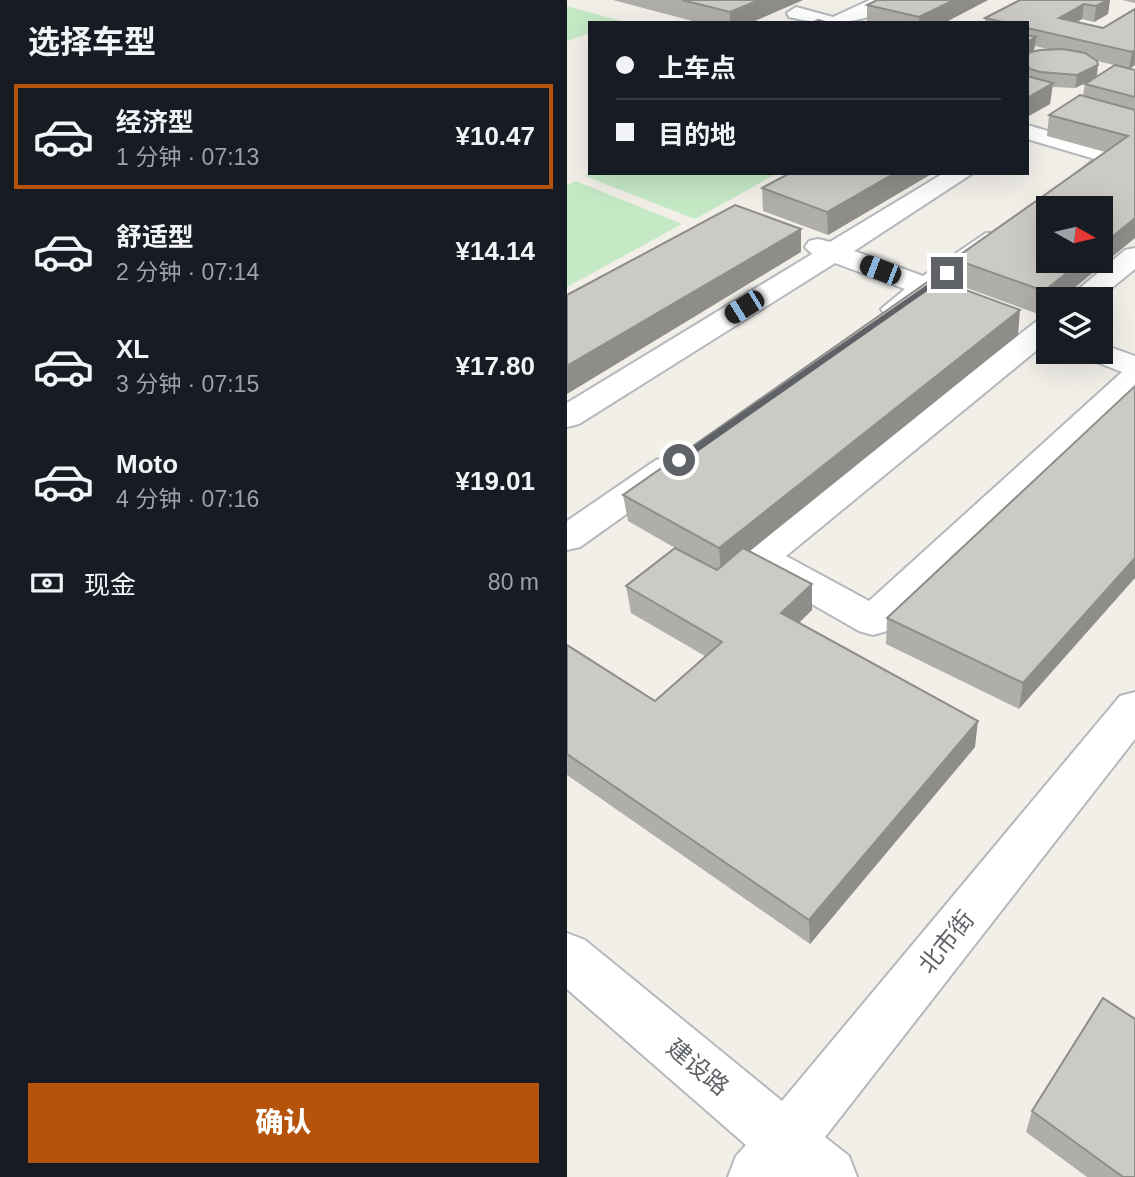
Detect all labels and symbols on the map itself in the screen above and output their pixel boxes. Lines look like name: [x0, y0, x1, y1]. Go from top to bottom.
north arrow: [1036, 196, 1113, 273]
car: [857, 253, 904, 287]
route end: [931, 257, 963, 289]
car: [721, 287, 768, 327]
route start: [663, 444, 695, 476]
street label: 北市街: [913, 906, 979, 978]
street label: 建设路: [662, 1034, 734, 1100]

